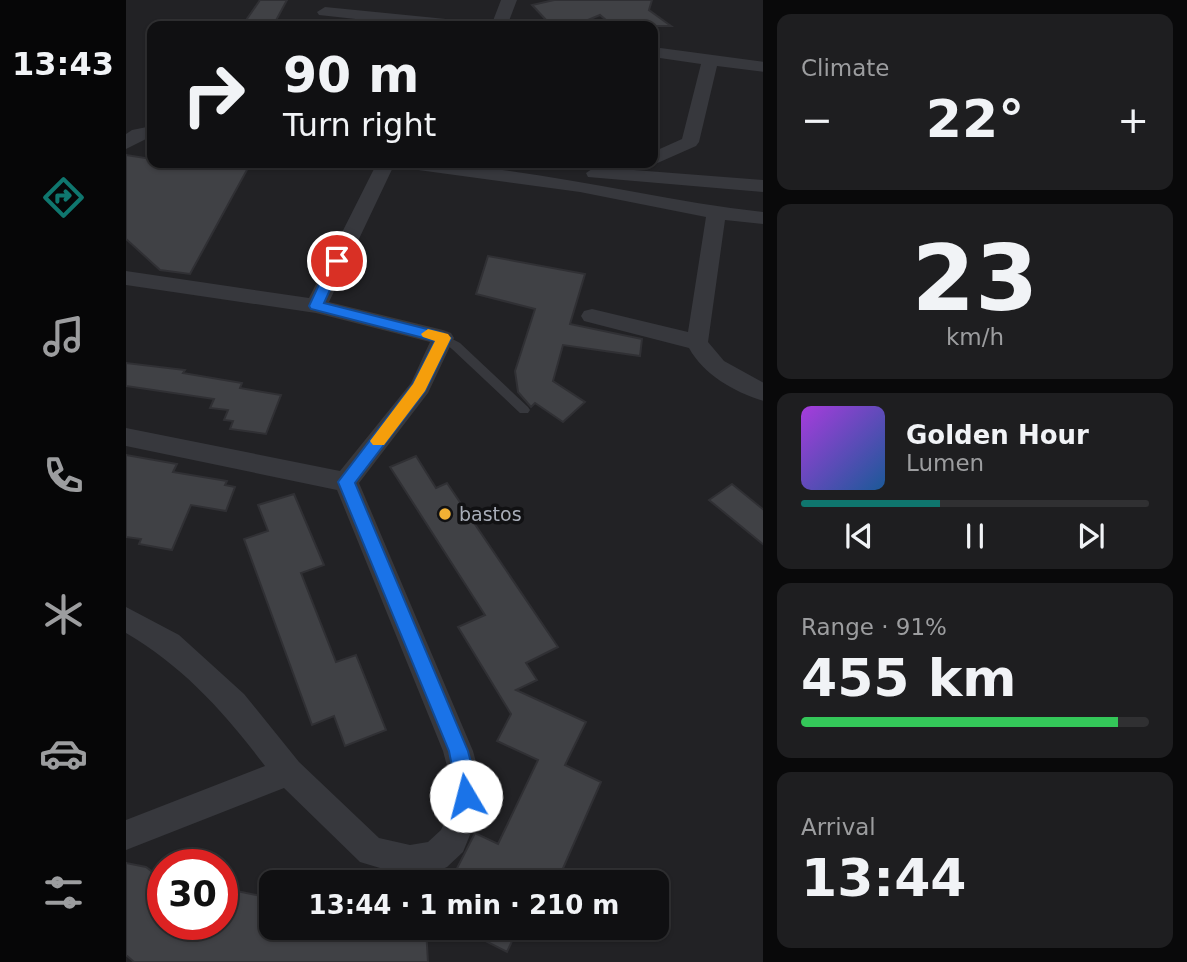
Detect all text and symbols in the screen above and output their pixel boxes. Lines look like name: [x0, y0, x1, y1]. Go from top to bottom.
text: 13:43: [12, 45, 114, 83]
text: 90 m: [283, 47, 419, 104]
icon: right: [168, 49, 259, 140]
text: Climate: [801, 55, 890, 81]
text: 22°: [926, 89, 1024, 149]
text: −: [801, 98, 833, 142]
text: +: [1117, 98, 1149, 142]
text: Turn right: [283, 106, 436, 144]
icon: directions: [39, 173, 88, 222]
text: 23: [912, 226, 1038, 331]
pin: [307, 231, 367, 291]
icon: arrive: [318, 242, 356, 280]
icon: music: [39, 312, 88, 361]
text: km/h: [946, 324, 1004, 350]
text: Golden Hour: [906, 420, 1089, 450]
text: Lumen: [906, 450, 984, 476]
icon: phone: [39, 451, 88, 500]
place label: bastos: [459, 503, 522, 525]
marker: bastos: [437, 506, 453, 522]
icon: previous: [840, 517, 878, 555]
icon: pause: [956, 517, 994, 555]
icon: next: [1072, 517, 1110, 555]
icon: climate: [39, 590, 88, 639]
text: Range · 91%: [801, 614, 947, 640]
text: 455 km: [801, 648, 1016, 708]
icon: car: [39, 729, 88, 778]
position arrow: [429, 759, 503, 833]
text: Arrival: [801, 814, 876, 840]
text: 13:44: [801, 848, 967, 908]
speed limit sign: 30: [147, 849, 238, 940]
icon: filters: [39, 868, 88, 917]
text: 13:44 · 1 min · 210 m: [309, 890, 619, 920]

